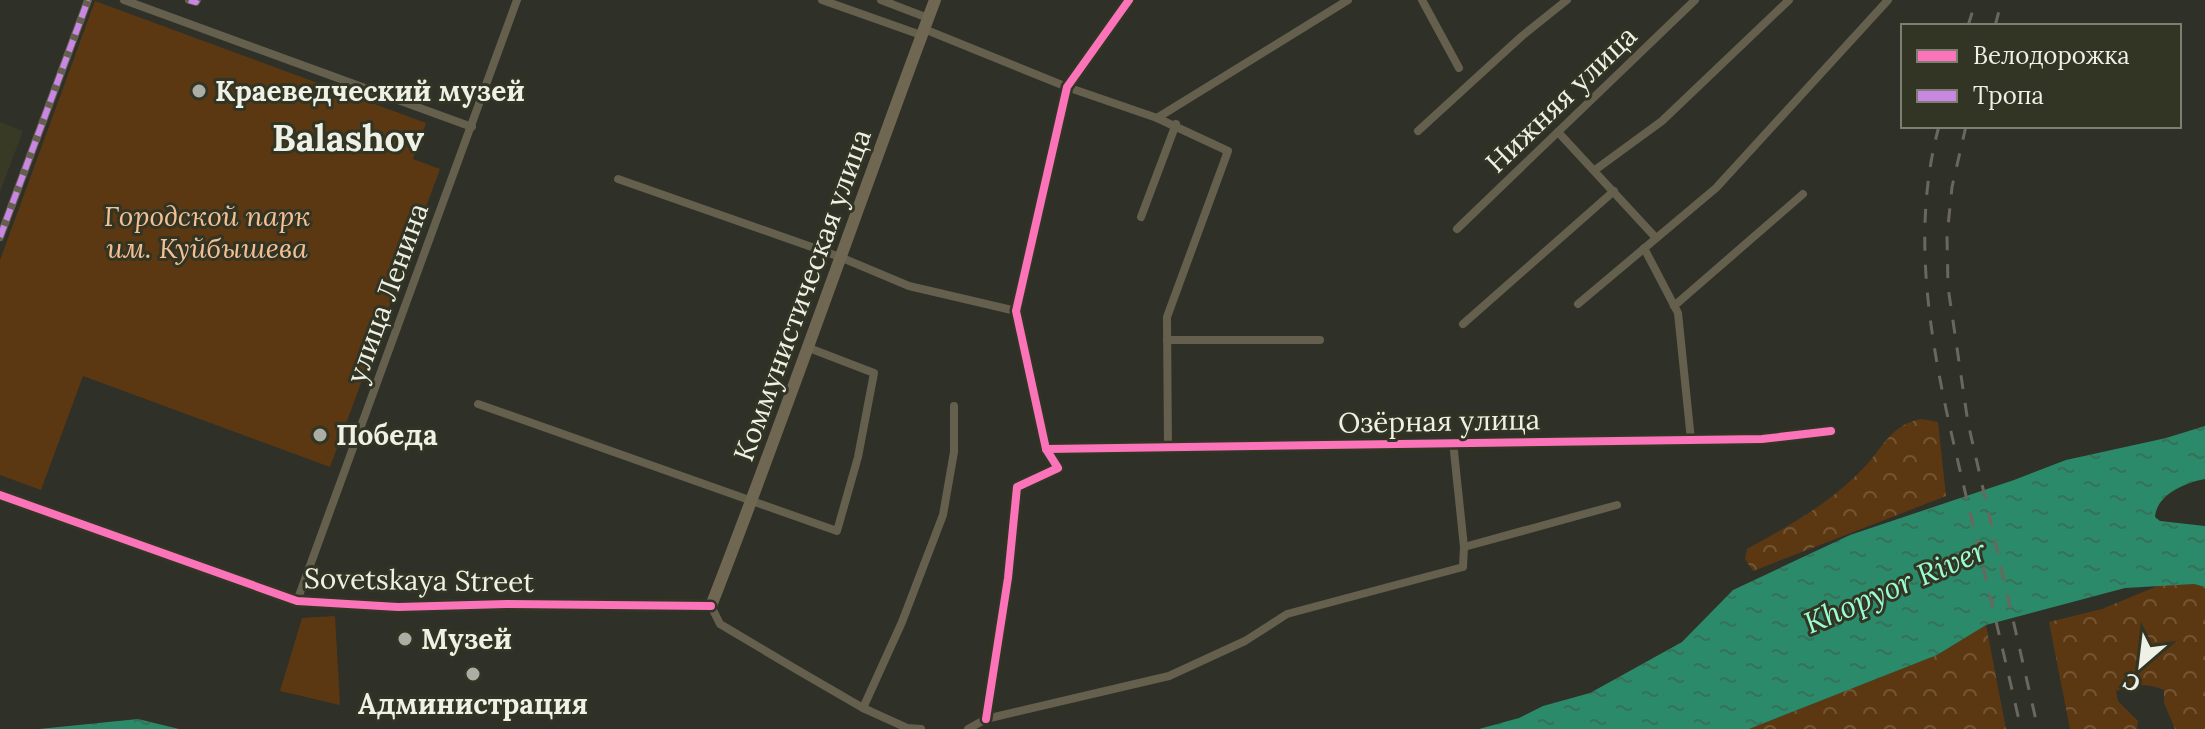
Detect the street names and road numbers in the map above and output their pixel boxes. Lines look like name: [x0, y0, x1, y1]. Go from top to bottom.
street label: Нижняя улица: [1478, 18, 1644, 180]
street label: Коммунистическая улица: [725, 124, 879, 466]
street label: улица Ленина: [338, 198, 436, 388]
street label: Озёрная улица: [1338, 401, 1540, 441]
street label: Sovetskaya Street: [304, 560, 534, 600]

